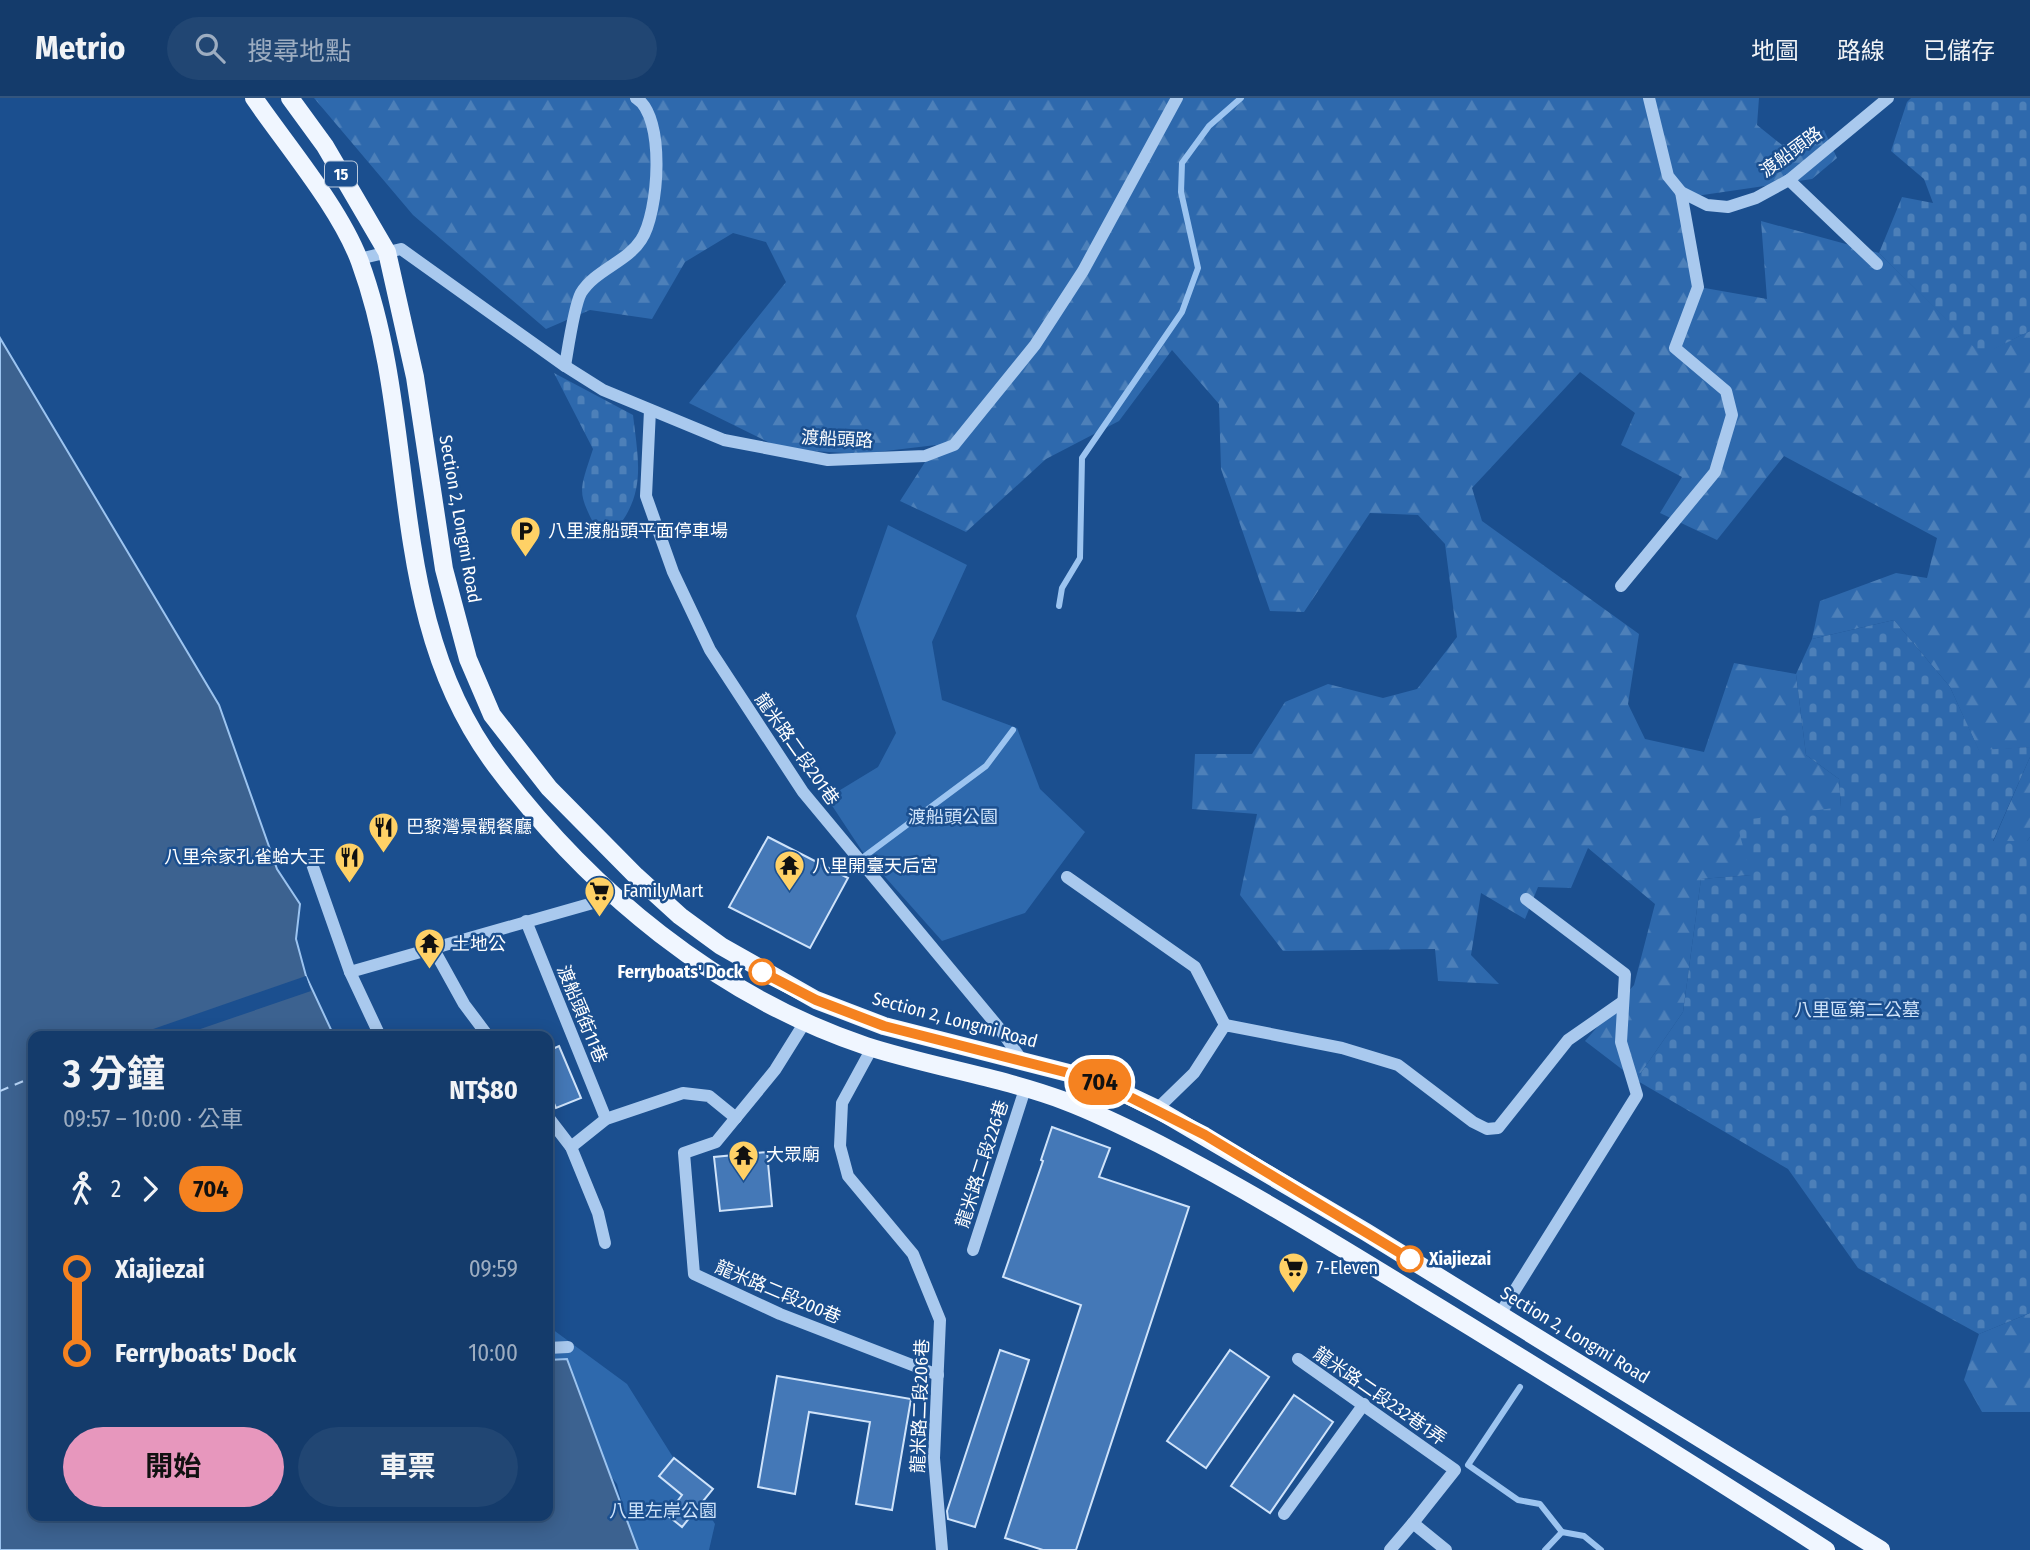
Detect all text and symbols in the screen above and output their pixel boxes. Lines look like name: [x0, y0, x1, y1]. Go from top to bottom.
search box: [167, 17, 657, 80]
text: Metrio: [35, 28, 125, 68]
icon: search: [191, 29, 229, 67]
text: 搜尋地點: [247, 36, 351, 67]
text: 地圖: [1751, 37, 1799, 65]
text: 路線: [1837, 37, 1885, 65]
text: 已儲存: [1923, 37, 1995, 65]
street label: 渡船頭路: [1755, 122, 1827, 182]
road number: 15: [325, 162, 357, 186]
street label: 渡船頭路: [800, 426, 874, 452]
street label: Section 2, Longmi Road: [434, 433, 486, 605]
parking icon: 八里渡船頭平面停車場: [508, 514, 542, 558]
place label: 八里渡船頭平面停車場: [548, 520, 728, 542]
street label: 龍米路二段201巷: [750, 689, 844, 809]
park label: 渡船頭公園: [908, 806, 998, 828]
restaurant icon: 巴黎灣景觀餐廳: [366, 810, 400, 854]
place label: 巴黎灣景觀餐廳: [406, 816, 532, 838]
restaurant icon: 八里佘家孔雀蛤大王: [332, 840, 366, 884]
place label: 八里佘家孔雀蛤大王: [164, 846, 326, 868]
temple icon: 八里開臺天后宮: [772, 849, 806, 893]
place label: 八里開臺天后宮: [812, 855, 938, 877]
supermarket icon: FamilyMart: [583, 874, 617, 918]
place label: FamilyMart: [623, 880, 704, 902]
temple icon: 土地公: [412, 927, 446, 971]
place label: 土地公: [452, 933, 506, 955]
marker: Ferryboats' Dock: [749, 959, 775, 985]
place label: Ferryboats' Dock: [618, 961, 744, 983]
street label: 渡船頭街11巷: [552, 962, 612, 1066]
street label: Section 2, Longmi Road: [870, 987, 1040, 1053]
park label: 八里區第二公墓: [1794, 999, 1920, 1021]
text: 3 分鐘: [63, 1051, 165, 1097]
line badge: 704: [1060, 1059, 1140, 1105]
text: 704: [1082, 1068, 1118, 1096]
text: NT$80: [449, 1075, 518, 1106]
street label: 龍米路二段226巷: [951, 1097, 1013, 1231]
text: 09:57 – 10:00 · 公車: [63, 1105, 244, 1133]
temple icon: 大眾廟: [726, 1138, 760, 1182]
place label: 大眾廟: [766, 1144, 820, 1166]
icon: walk: [63, 1170, 101, 1208]
icon: forward: [131, 1170, 169, 1208]
text: 2: [111, 1175, 121, 1203]
text: 704: [193, 1175, 229, 1203]
marker: Xiajiezai: [1397, 1246, 1423, 1272]
place label: Xiajiezai: [1428, 1248, 1491, 1270]
supermarket icon: 7-Eleven: [1276, 1251, 1310, 1295]
text: Xiajiezai: [115, 1254, 205, 1285]
text: 09:59: [469, 1255, 518, 1283]
street label: 龍米路二段200巷: [712, 1256, 844, 1328]
place label: 7-Eleven: [1316, 1257, 1378, 1279]
street label: Section 2, Longmi Road: [1496, 1282, 1654, 1388]
text: Ferryboats' Dock: [115, 1338, 296, 1369]
text: 10:00: [468, 1339, 518, 1367]
street label: 龍米路二段206巷: [907, 1339, 933, 1473]
street label: 龍米路二段232巷1弄: [1309, 1342, 1451, 1450]
button: 開始: [63, 1427, 284, 1507]
button: 車票: [298, 1427, 518, 1507]
park label: 八里左岸公園: [609, 1500, 717, 1522]

